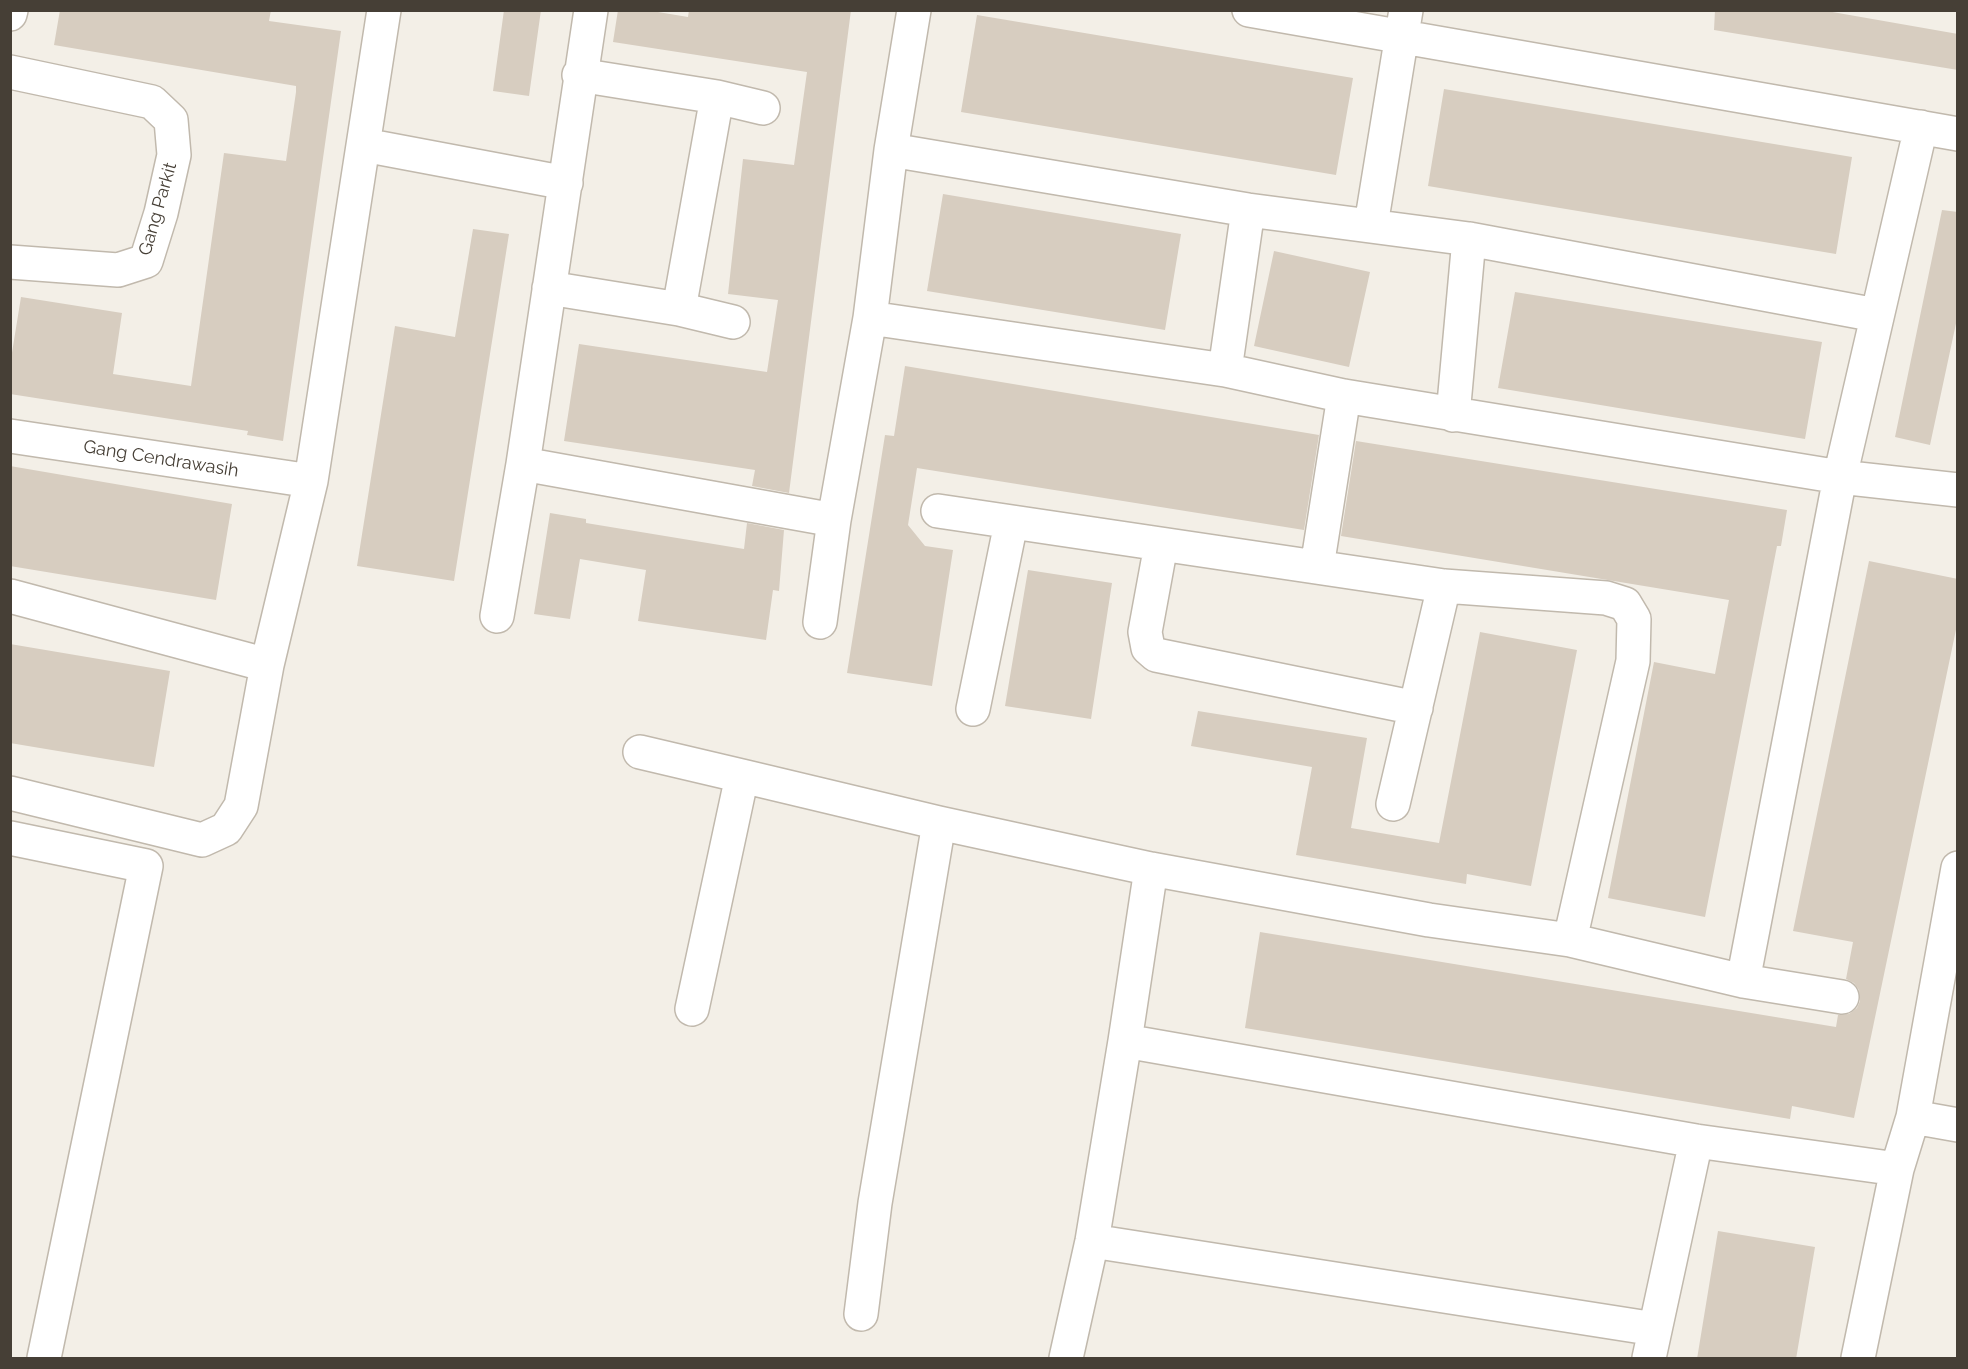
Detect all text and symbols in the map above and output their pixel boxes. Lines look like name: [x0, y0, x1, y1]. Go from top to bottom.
street label: Gang Parkit: [134, 160, 182, 258]
street label: Gang Cendrawasih: [82, 436, 240, 482]

